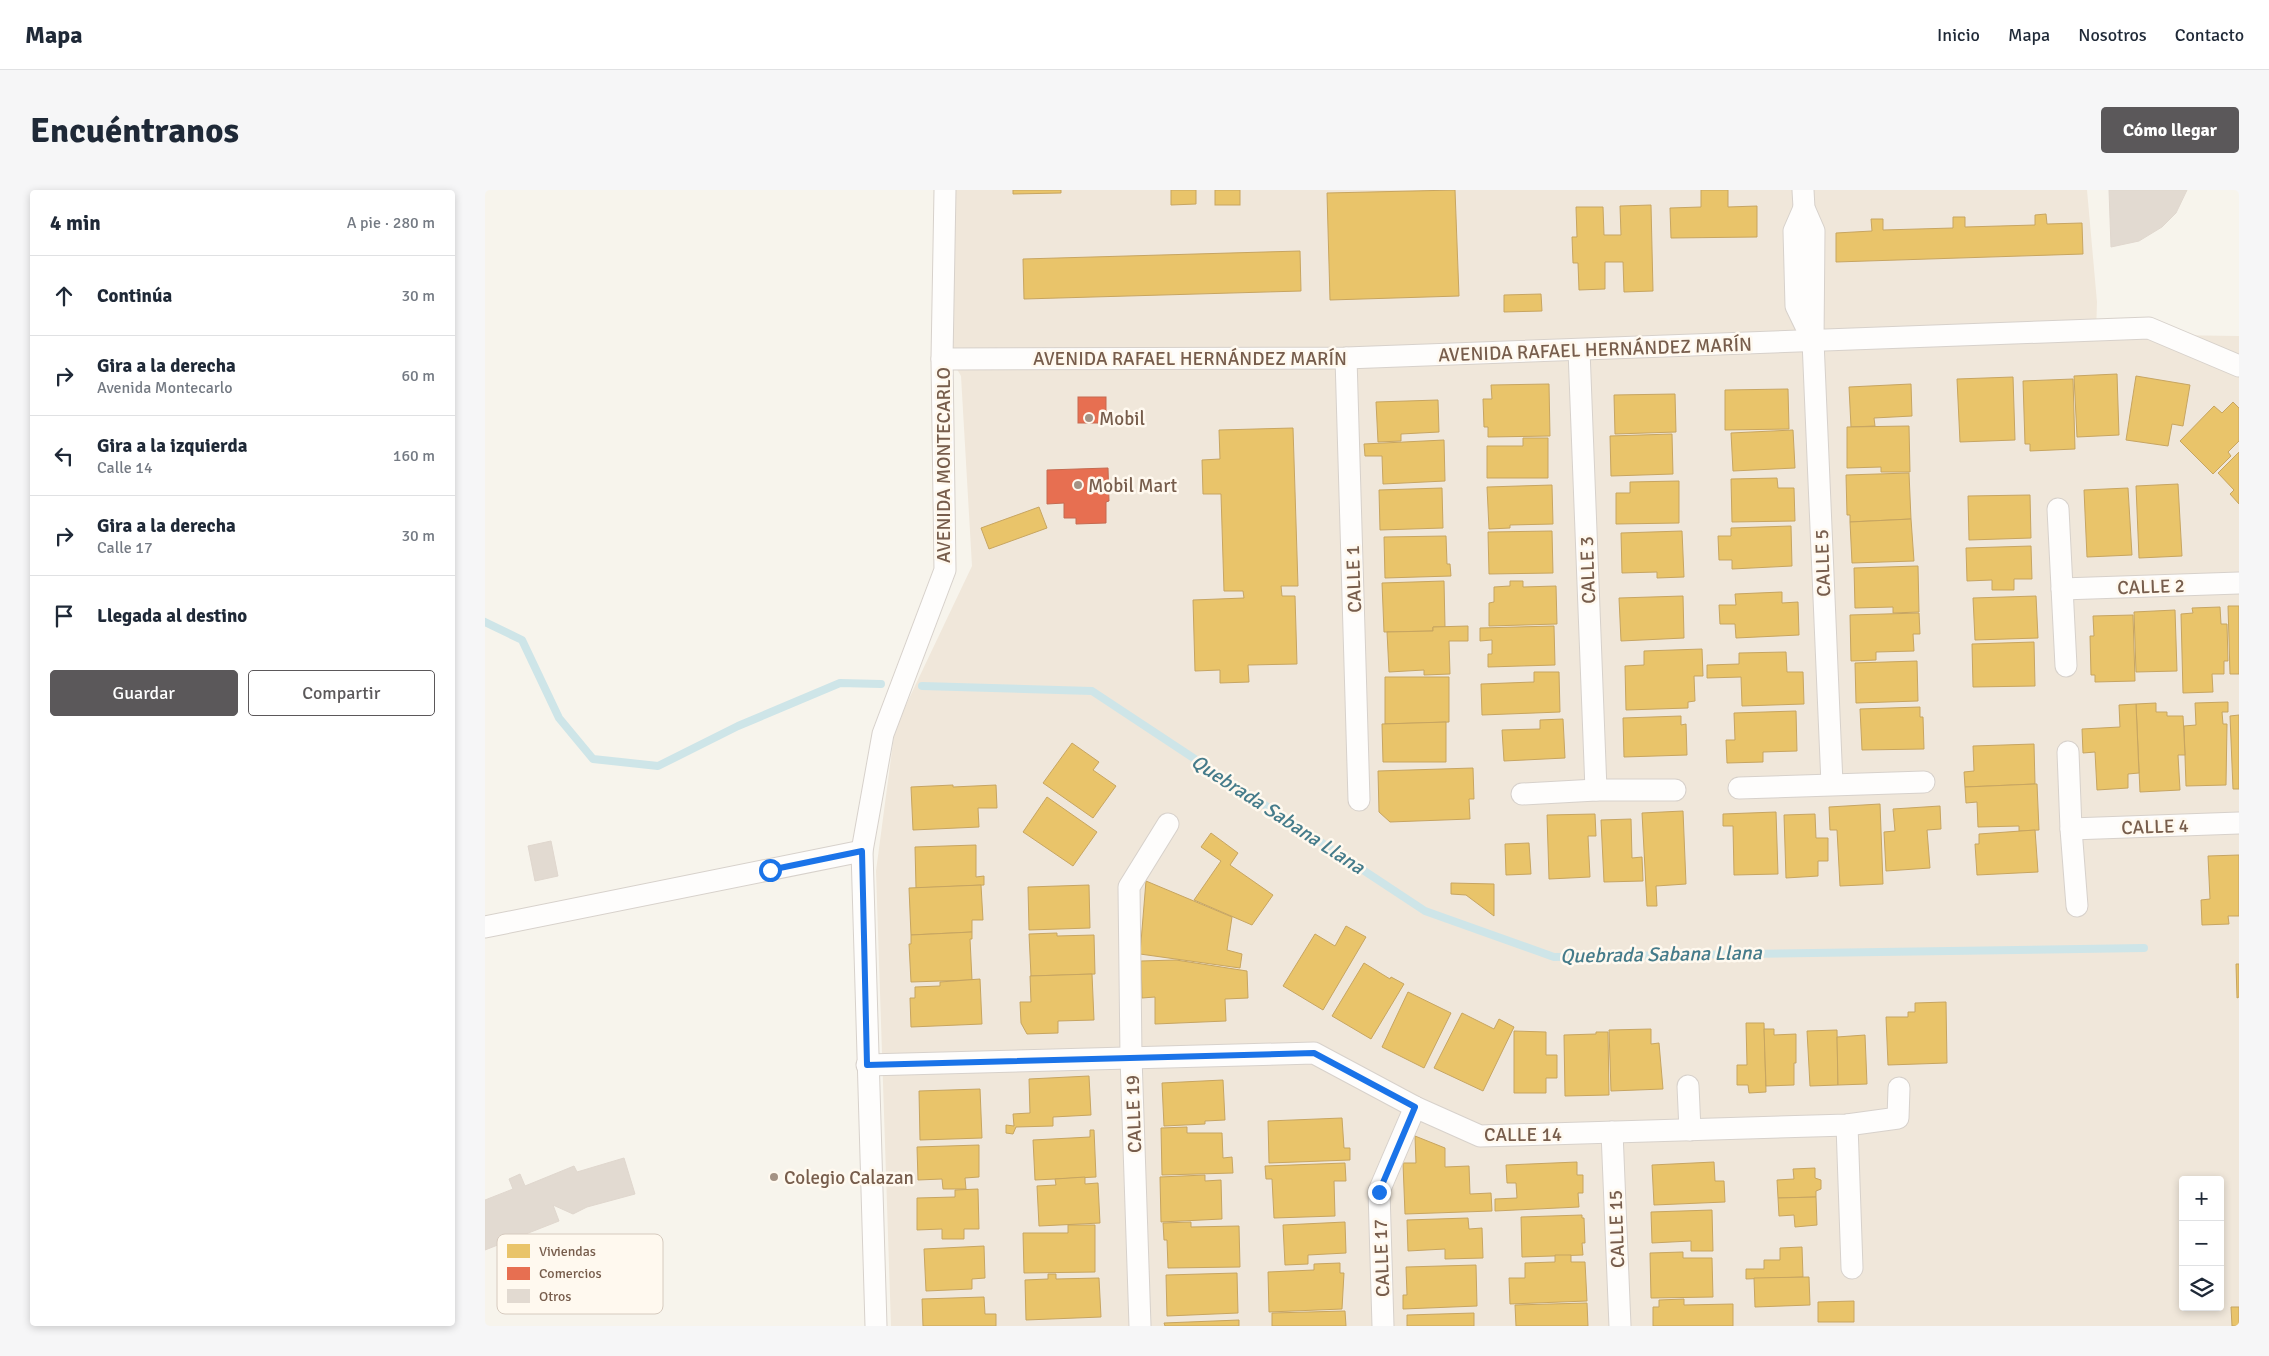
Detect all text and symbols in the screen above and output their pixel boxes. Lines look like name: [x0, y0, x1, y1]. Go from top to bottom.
text: Mapa: [25, 20, 83, 50]
text: Inicio: [1937, 24, 1980, 46]
text: Mapa: [2008, 24, 2050, 46]
text: Nosotros: [2078, 24, 2147, 46]
text: Contacto: [2175, 24, 2244, 46]
button: Cómo llegar: [2101, 107, 2239, 153]
text: Encuéntranos: [30, 109, 239, 152]
text: 4 min: [50, 210, 101, 236]
text: A pie · 280 m: [347, 213, 435, 233]
icon: ahead: [50, 282, 78, 310]
text: Continúa: [97, 284, 172, 308]
text: 30 m: [401, 286, 435, 306]
street label: AVENIDA RAFAEL HERNÁNDEZ MARÍN: [1438, 333, 1752, 367]
street label: AVENIDA RAFAEL HERNÁNDEZ MARÍN: [1033, 347, 1347, 371]
text: Gira a la derecha: [97, 354, 236, 378]
icon: right: [50, 362, 78, 390]
text: 60 m: [401, 366, 435, 386]
street label: AVENIDA MONTECARLO: [932, 367, 956, 563]
text: Avenida Montecarlo: [97, 378, 233, 398]
place label: Mobil: [1099, 407, 1145, 431]
marker: Mobil: [1083, 412, 1095, 424]
text: Gira a la izquierda: [97, 434, 247, 458]
icon: left: [50, 442, 78, 470]
text: 160 m: [393, 446, 435, 466]
text: Calle 14: [97, 458, 153, 478]
place label: Mobil Mart: [1088, 474, 1178, 498]
marker: Mobil Mart: [1072, 479, 1084, 491]
text: Gira a la derecha: [97, 514, 236, 538]
icon: right: [50, 522, 78, 550]
text: 30 m: [401, 526, 435, 546]
street label: CALLE 5: [1810, 529, 1836, 597]
street label: CALLE 3: [1575, 536, 1601, 604]
text: Calle 17: [97, 538, 153, 558]
street label: CALLE 1: [1341, 545, 1367, 613]
street label: CALLE 2: [2117, 574, 2185, 600]
icon: arrive: [50, 602, 78, 630]
text: Llegada al destino: [97, 604, 247, 628]
button: Guardar: [50, 670, 238, 716]
button: Compartir: [248, 670, 435, 716]
water label: Quebrada Sabana Llana: [1186, 749, 1370, 880]
street label: CALLE 4: [2121, 814, 2189, 840]
route start: [759, 859, 782, 882]
water label: Quebrada Sabana Llana: [1560, 940, 1763, 969]
street label: CALLE 19: [1121, 1075, 1147, 1153]
street label: CALLE 14: [1484, 1123, 1562, 1147]
place label: Colegio Calazan: [784, 1166, 914, 1190]
marker: Colegio Calazan: [768, 1171, 780, 1183]
map controls: [2179, 1176, 2224, 1311]
button: +: [2179, 1176, 2224, 1221]
route end: [1368, 1181, 1391, 1204]
street label: CALLE 15: [1604, 1190, 1630, 1268]
street label: CALLE 17: [1369, 1219, 1395, 1297]
button: −: [2179, 1221, 2224, 1266]
legend: [497, 1234, 663, 1314]
text: Viviendas: [539, 1243, 596, 1260]
text: Comercios: [539, 1265, 602, 1282]
button: layers: [2179, 1266, 2224, 1311]
text: Otros: [539, 1288, 571, 1305]

